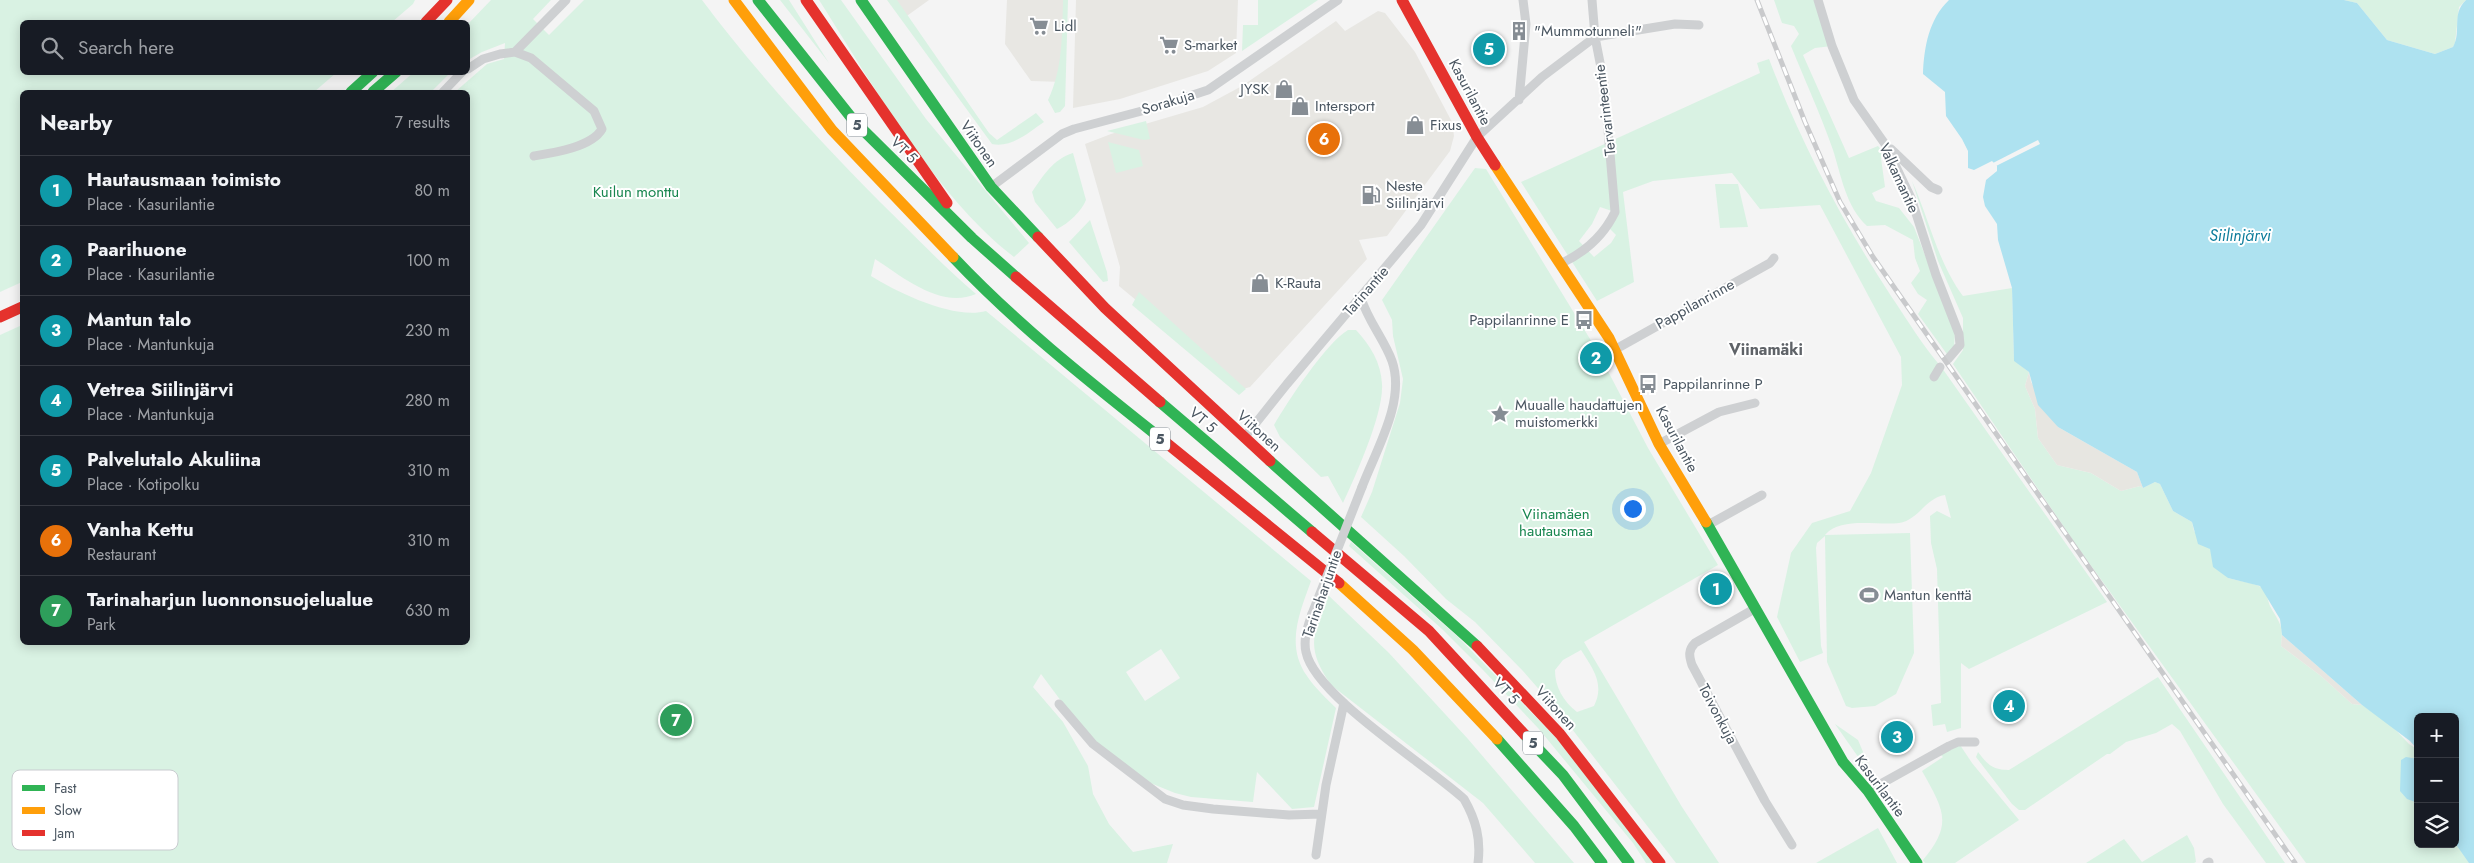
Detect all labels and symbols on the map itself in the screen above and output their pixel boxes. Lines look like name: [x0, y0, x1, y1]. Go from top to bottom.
supermarket icon: Lidl: [1028, 15, 1050, 37]
place label: Lidl: [1054, 15, 1077, 37]
building icon: "Mummotunneli": [1508, 20, 1530, 42]
place label: "Mummotunneli": [1534, 20, 1642, 42]
pin: 5: [1473, 30, 1505, 68]
supermarket icon: S-market: [1158, 34, 1180, 56]
place label: S-market: [1184, 34, 1238, 56]
street label: Kasurilantie: [1443, 55, 1497, 129]
street label: Tervarinteentie: [1588, 63, 1622, 157]
place label: JYSK: [1238, 78, 1270, 100]
shop icon: JYSK: [1273, 78, 1295, 100]
street label: Sorakuja: [1139, 84, 1197, 120]
shop icon: Intersport: [1289, 95, 1311, 117]
place label: Intersport: [1315, 95, 1375, 117]
road number: 5: [847, 114, 867, 136]
shop icon: Fixus: [1404, 114, 1426, 136]
place label: Fixus: [1430, 114, 1461, 136]
street label: Viitonen: [955, 116, 1003, 172]
pin: 6: [1308, 120, 1340, 158]
street label: VT 5: [885, 131, 923, 169]
street label: Valkamantie: [1873, 139, 1925, 217]
place label: Neste Siilinjärvi: [1386, 175, 1444, 214]
park label: Kuilun monttu: [593, 181, 679, 203]
fuel station icon: Neste Siilinjärvi: [1360, 184, 1382, 206]
water label: Siilinjärvi: [2209, 224, 2272, 247]
street label: Tarinantie: [1338, 261, 1394, 321]
shop icon: K-Rauta: [1249, 272, 1271, 294]
place label: K-Rauta: [1275, 272, 1321, 294]
street label: Pappilanrinne: [1652, 273, 1739, 335]
place label: Pappilanrinne E: [1469, 309, 1569, 331]
bus stop icon: Pappilanrinne E: [1573, 309, 1595, 331]
district label: Viinamäki: [1728, 338, 1803, 361]
pin: 2: [1580, 339, 1612, 377]
bus stop icon: Pappilanrinne P: [1637, 373, 1659, 395]
place label: Pappilanrinne P: [1663, 373, 1763, 395]
place label: Muualle haudattujen muistomerkki: [1515, 394, 1642, 433]
street label: VT 5: [1184, 402, 1222, 438]
street label: Kasurilantie: [1650, 402, 1704, 476]
place icon: Muualle haudattujen muistomerkki: [1489, 403, 1511, 425]
street label: Viitonen: [1232, 405, 1286, 457]
road number: 5: [1150, 428, 1170, 450]
your location: [1620, 496, 1646, 522]
park label: Viinamäen hautausmaa: [1519, 503, 1593, 542]
street label: Tarinaharjuntie: [1297, 547, 1347, 641]
pin: 1: [1700, 570, 1732, 608]
sports icon: Mantun kenttä: [1858, 584, 1880, 606]
place label: Mantun kenttä: [1884, 584, 1972, 606]
street label: VT 5: [1488, 672, 1524, 710]
street label: Toivonkuja: [1693, 680, 1743, 748]
street label: Viitonen: [1530, 681, 1582, 735]
pin: 4: [1993, 687, 2025, 725]
pin: 7: [660, 701, 692, 739]
pin: 3: [1881, 718, 1913, 756]
road number: 5: [1523, 731, 1543, 754]
street label: Kasurilantie: [1849, 750, 1911, 822]
legend: [12, 770, 178, 850]
text: Fast: [54, 778, 77, 798]
text: Slow: [54, 800, 82, 820]
text: Jam: [52, 823, 75, 843]

